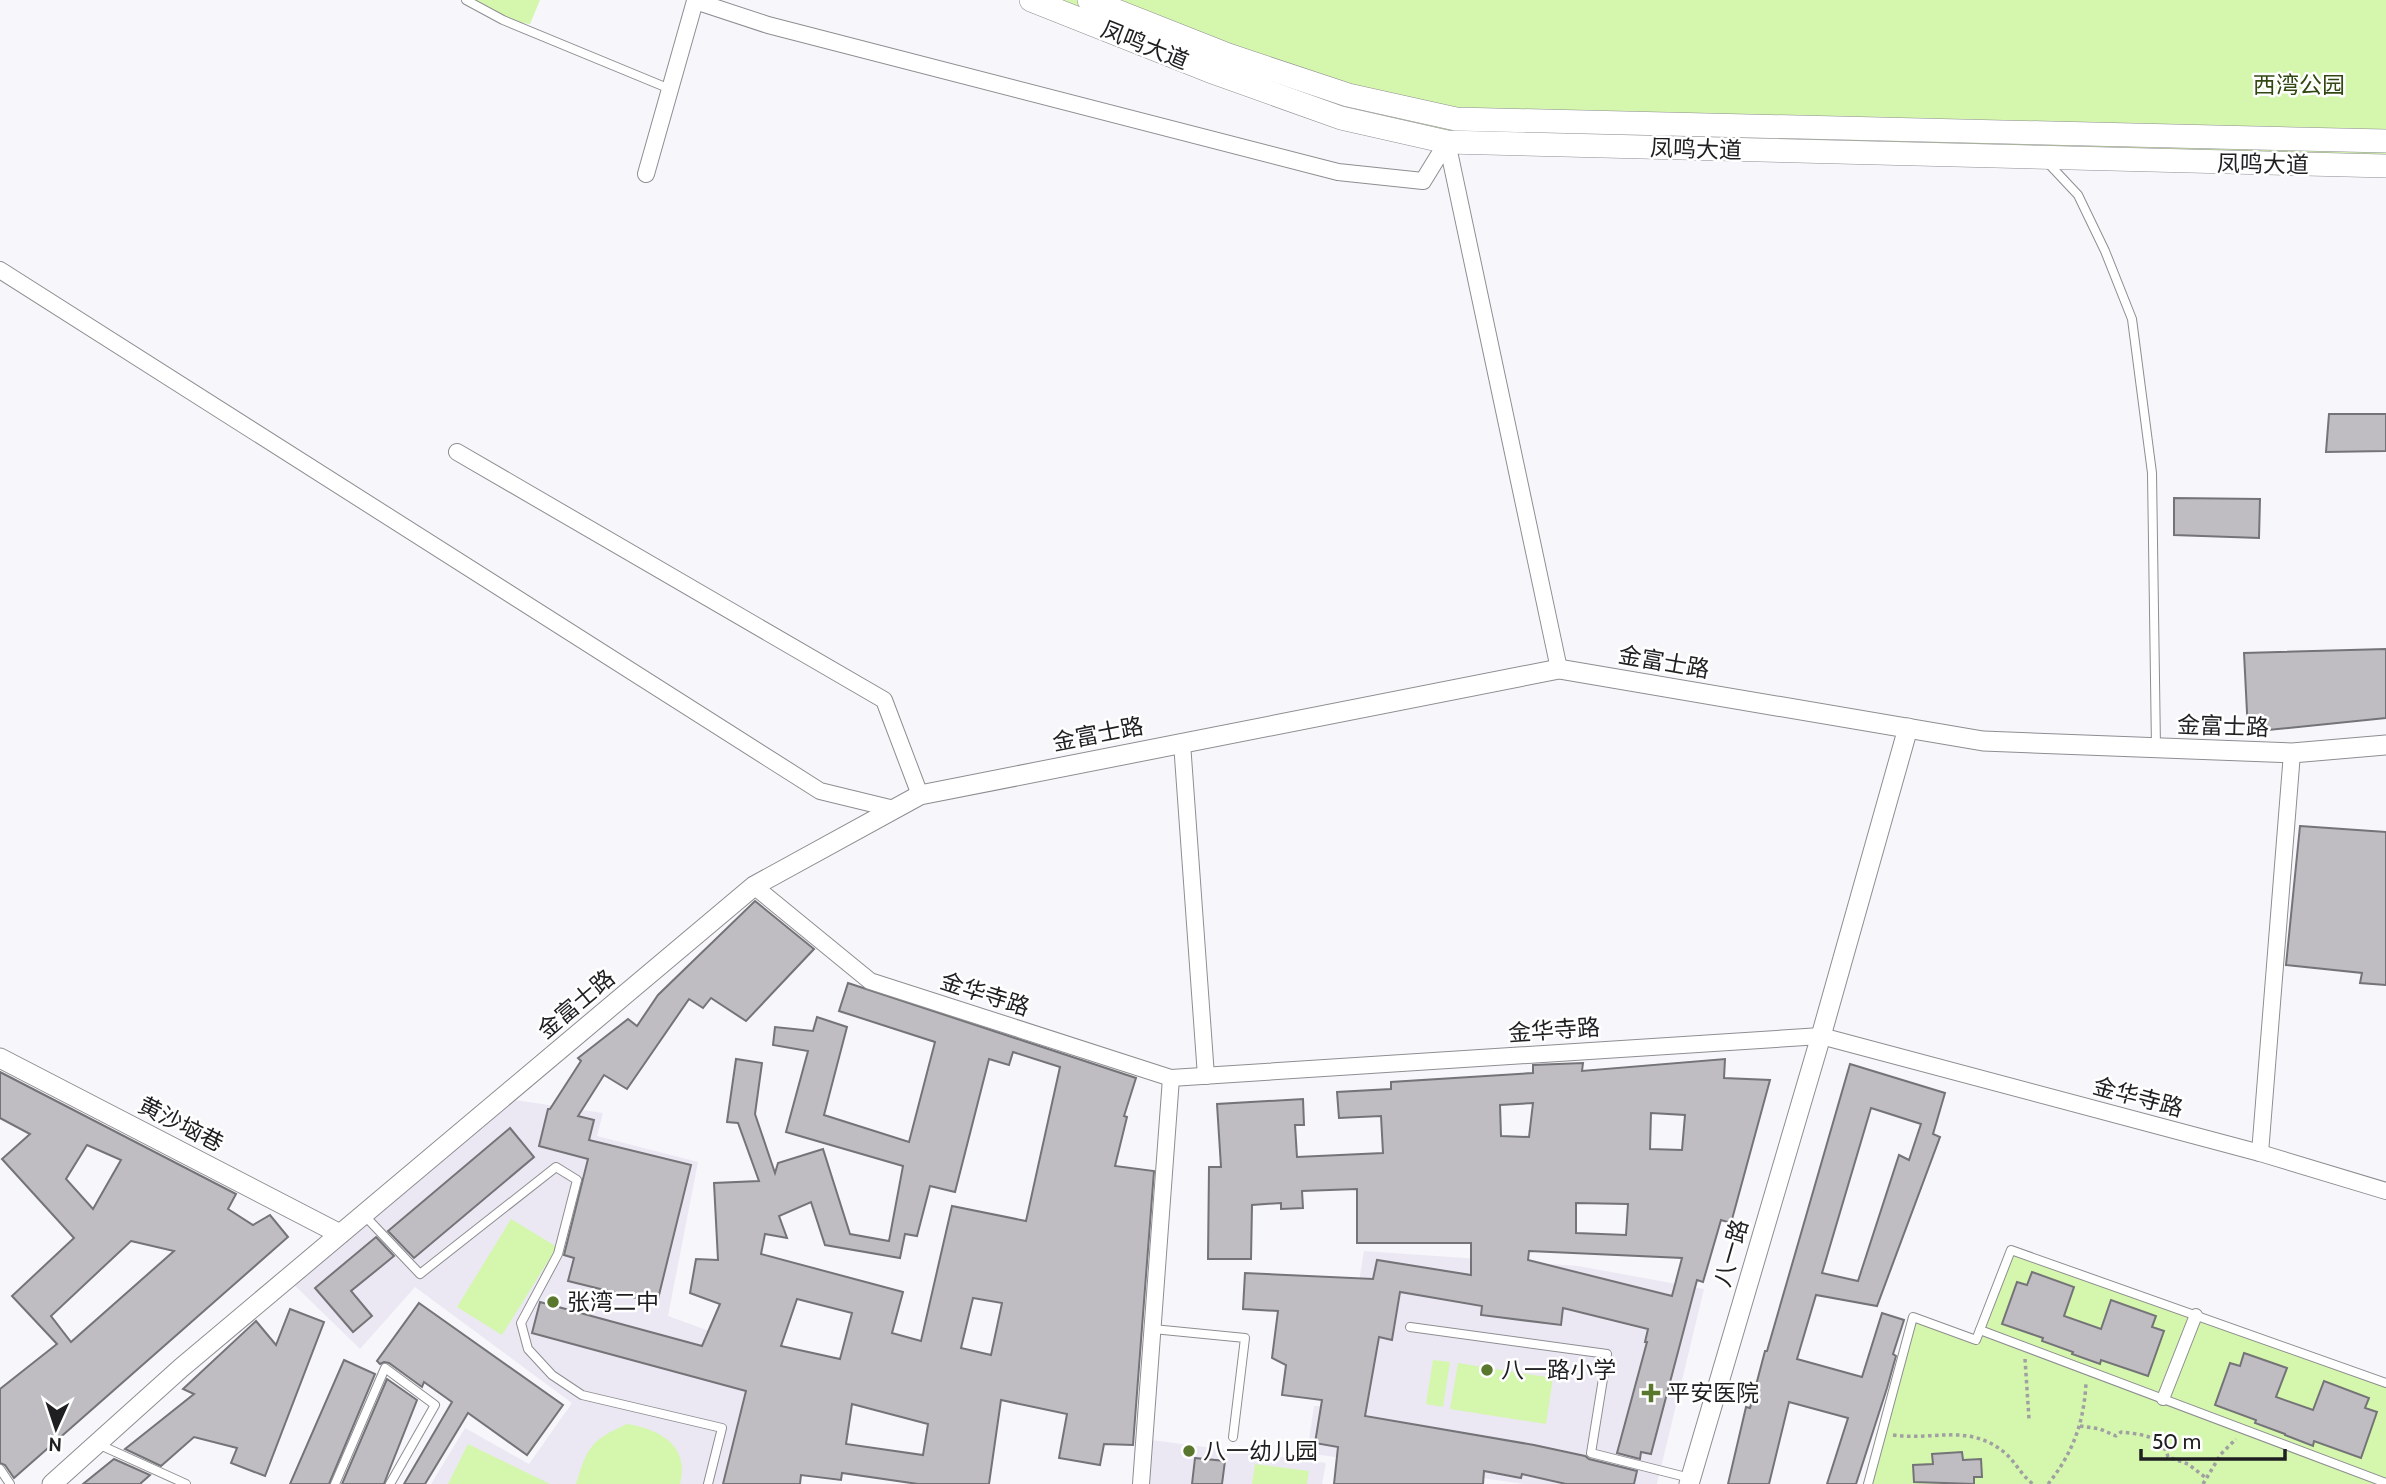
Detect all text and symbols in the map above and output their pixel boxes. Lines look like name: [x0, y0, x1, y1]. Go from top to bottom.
street label: 凤鸣大道: [1097, 15, 1193, 75]
park label: 西湾公园: [2253, 71, 2345, 99]
street label: 凤鸣大道: [1650, 133, 1742, 165]
street label: 凤鸣大道: [2217, 149, 2309, 179]
street label: 金富士路: [1616, 640, 1712, 684]
street label: 金富士路: [2177, 710, 2269, 742]
street label: 金富士路: [1050, 711, 1146, 757]
street label: 金富士路: [532, 964, 620, 1044]
street label: 金华寺路: [937, 966, 1033, 1022]
street label: 金华寺路: [1507, 1013, 1601, 1047]
street label: 金华寺路: [2090, 1072, 2186, 1122]
street label: 黄沙垴巷: [134, 1091, 228, 1157]
street label: 八一路: [1708, 1216, 1754, 1290]
place label: 张湾二中: [567, 1288, 659, 1316]
marker: 张湾二中: [545, 1294, 561, 1310]
place label: 八一路小学: [1501, 1356, 1616, 1384]
marker: 八一路小学: [1479, 1362, 1495, 1378]
place label: 平安医院: [1667, 1379, 1759, 1407]
marker: 平安医院: [1641, 1383, 1661, 1403]
north arrow: [21, 1393, 91, 1463]
scale bar: [2141, 1418, 2284, 1462]
text: 50 m: [2152, 1429, 2201, 1454]
text: N: [48, 1433, 62, 1456]
place label: 八一幼儿园: [1203, 1437, 1318, 1465]
marker: 八一幼儿园: [1181, 1443, 1197, 1459]

